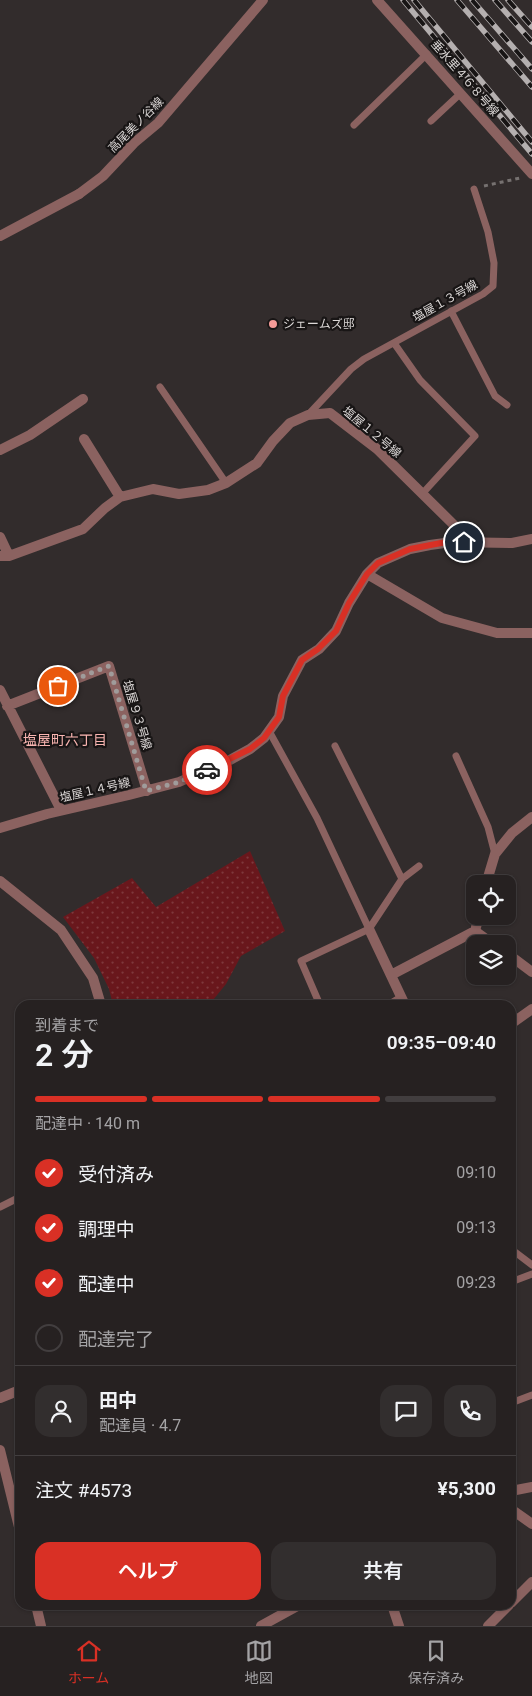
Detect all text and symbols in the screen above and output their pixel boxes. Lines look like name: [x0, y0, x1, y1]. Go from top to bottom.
street label: 垂水里４６８号線: [428, 37, 502, 119]
street label: 高尾美ノ谷線: [106, 95, 166, 155]
street label: 塩屋１３号線: [410, 277, 480, 325]
place label: ジェームズ邸: [283, 317, 355, 331]
marker: ジェームズ邸: [267, 318, 279, 330]
street label: 塩屋１２号線: [340, 403, 404, 461]
pin: [443, 521, 485, 563]
icon: home: [450, 528, 478, 556]
pin: [37, 665, 79, 707]
icon: bag: [44, 672, 72, 700]
street label: 塩屋９３号線: [120, 679, 154, 751]
district label: 塩屋町六丁目: [23, 732, 107, 748]
courier: [182, 745, 232, 795]
icon: car: [193, 756, 221, 784]
street label: 塩屋１４号線: [58, 775, 132, 805]
map controls: [466, 875, 516, 985]
button: locate: [466, 875, 516, 925]
button: layers: [466, 935, 516, 985]
text: 到着まで: [35, 1016, 99, 1035]
text: 09:35–09:40: [387, 1031, 496, 1054]
text: 2 分: [35, 1036, 93, 1074]
text: 配達中 · 140 m: [35, 1114, 140, 1133]
icon: check: [35, 1159, 63, 1187]
text: 受付済み: [78, 1163, 154, 1186]
text: 09:10: [456, 1163, 496, 1182]
icon: check: [35, 1214, 63, 1242]
text: 調理中: [78, 1218, 135, 1241]
text: 09:13: [456, 1218, 496, 1237]
icon: check: [35, 1269, 63, 1297]
text: 配達中: [78, 1273, 135, 1296]
text: 09:23: [456, 1273, 496, 1292]
text: 配達完了: [78, 1328, 154, 1351]
button: person: [35, 1385, 87, 1437]
button: chat: [380, 1385, 432, 1437]
button: phone: [444, 1385, 496, 1437]
text: 田中: [99, 1389, 137, 1412]
text: 配達員 · 4.7: [99, 1416, 181, 1435]
text: ¥5,300: [438, 1477, 496, 1500]
text: 注文 #4573: [35, 1479, 132, 1502]
button: ヘルプ: [35, 1542, 261, 1600]
button: 共有: [271, 1542, 496, 1600]
tab: ホーム: [68, 1637, 109, 1687]
tab: 地図: [245, 1637, 273, 1687]
tab: 保存済み: [408, 1637, 464, 1687]

